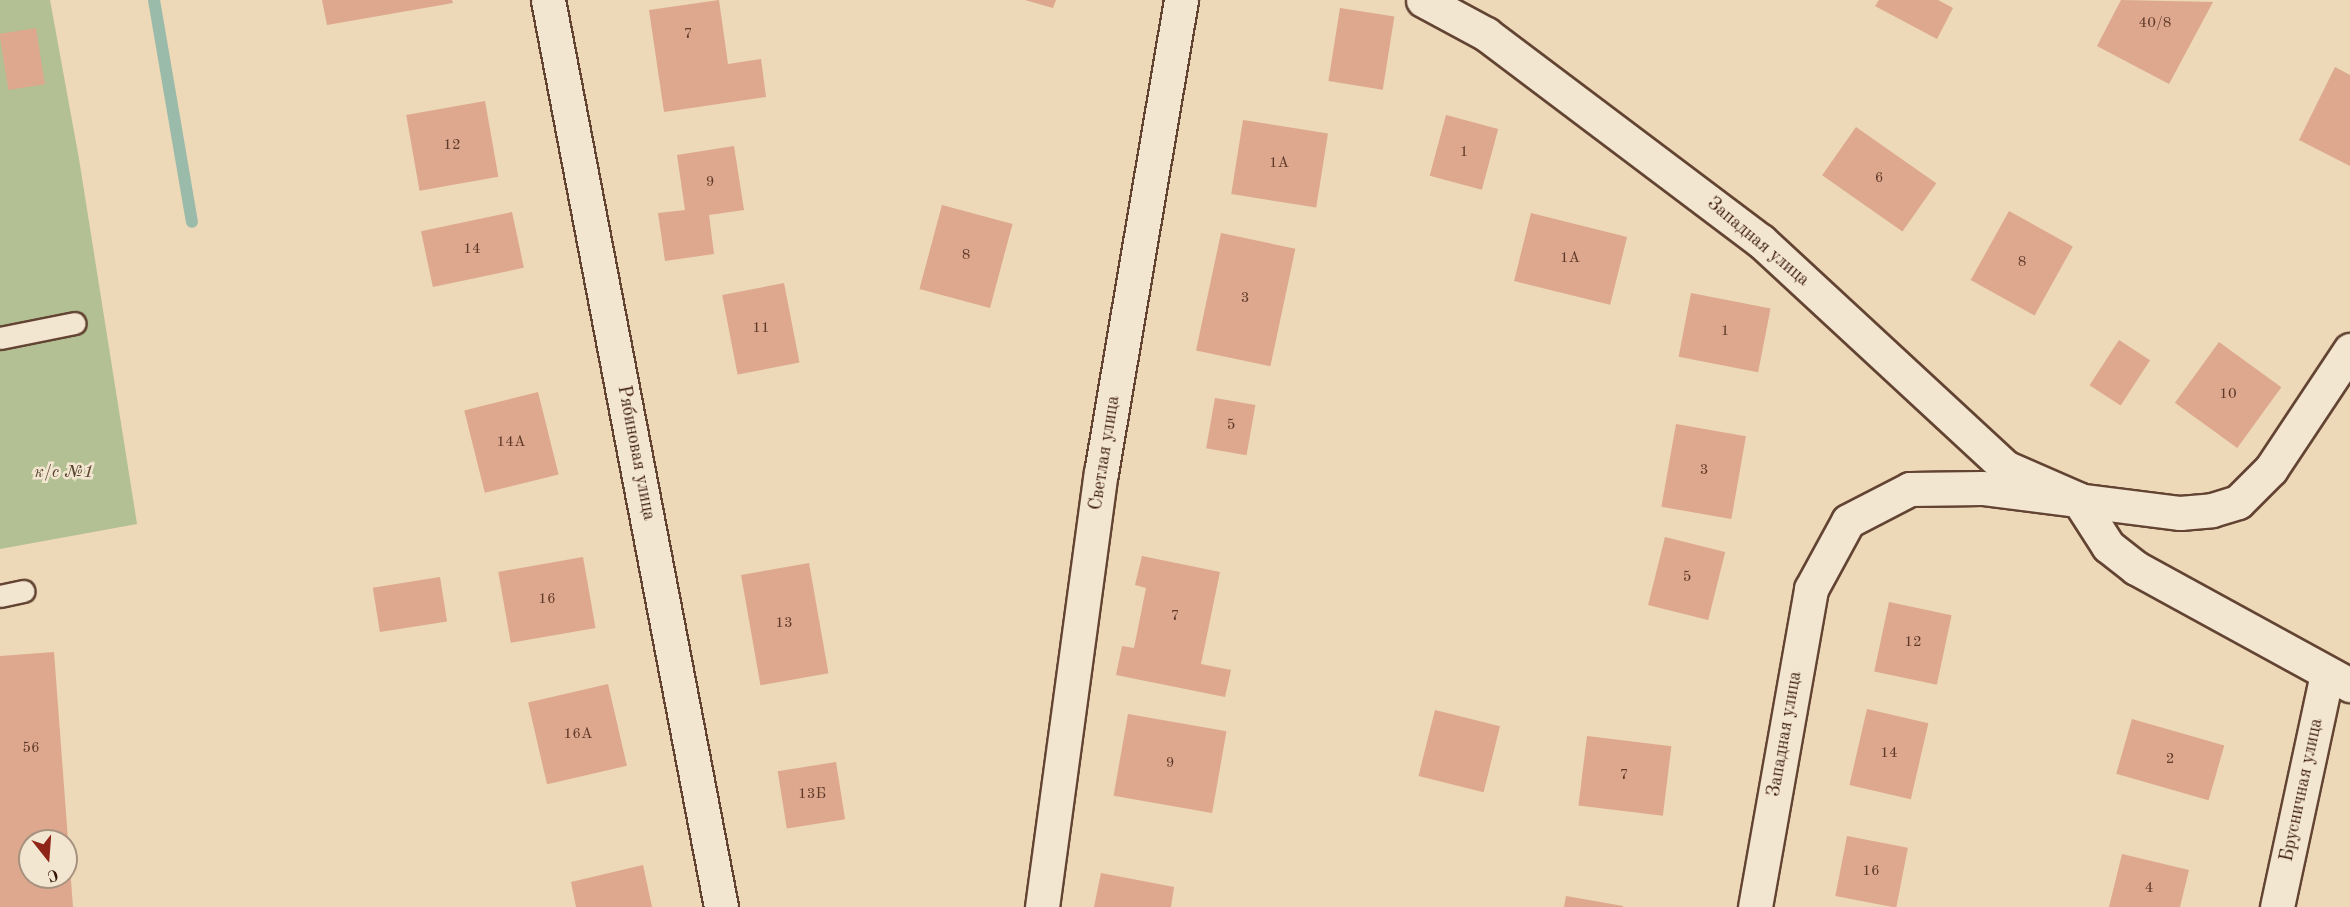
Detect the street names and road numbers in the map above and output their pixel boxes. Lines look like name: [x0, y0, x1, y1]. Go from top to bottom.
street label: Западная улица: [1702, 193, 1814, 291]
street label: Рябиновая улица: [612, 384, 660, 522]
street label: Светлая улица: [1085, 394, 1125, 512]
street label: Западная улица: [1763, 670, 1807, 798]
street label: Брусничная улица: [2276, 716, 2328, 864]

